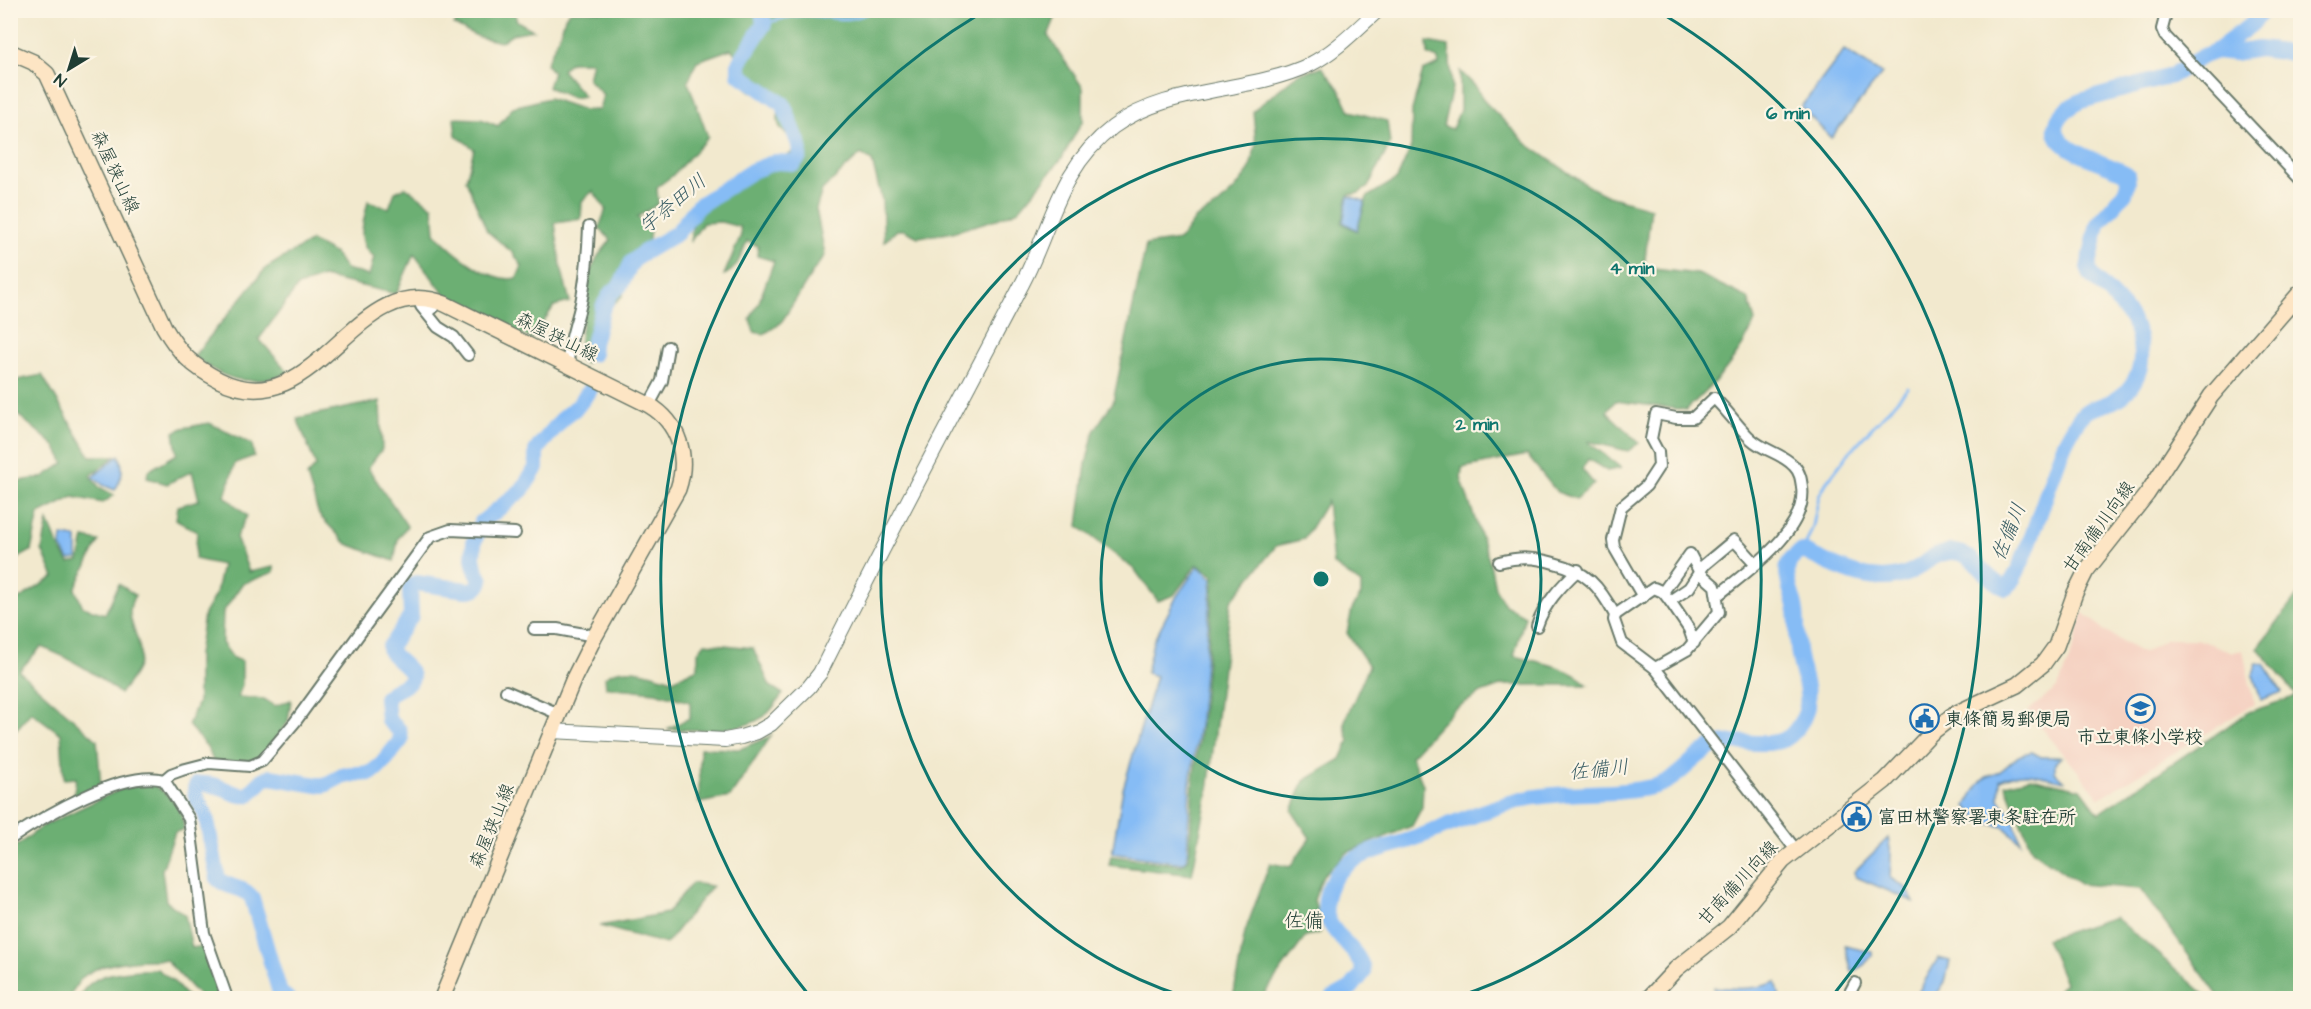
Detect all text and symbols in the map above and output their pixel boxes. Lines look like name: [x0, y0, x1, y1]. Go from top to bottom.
north arrow: [39, 39, 99, 99]
text: N: [50, 68, 71, 92]
text: 6 min: [1766, 101, 1810, 126]
street label: 森屋狭山線: [85, 126, 145, 218]
water label: 宇奈田川: [633, 168, 713, 240]
text: 4 min: [1609, 256, 1655, 281]
street label: 森屋狭山線: [511, 306, 603, 368]
text: 2 min: [1454, 412, 1499, 437]
street label: 甘南備川向線: [2057, 476, 2141, 578]
water label: 佐備川: [1985, 499, 2033, 565]
centre of rings: [1311, 569, 1331, 589]
school or university icon: 市立東條小学校: [2124, 692, 2156, 724]
public building icon: 東條簡易郵便局: [1908, 703, 1940, 735]
place label: 東條簡易郵便局: [1945, 707, 2071, 732]
place label: 市立東條小学校: [2077, 725, 2203, 750]
water label: 佐備川: [1568, 753, 1630, 787]
street label: 森屋狭山線: [464, 780, 520, 872]
public building icon: 富田林警察署東条駐在所: [1841, 801, 1873, 833]
place label: 富田林警察署東条駐在所: [1878, 805, 2076, 830]
street label: 甘南備川向線: [1692, 835, 1784, 931]
district label: 佐備: [1284, 907, 1324, 935]

